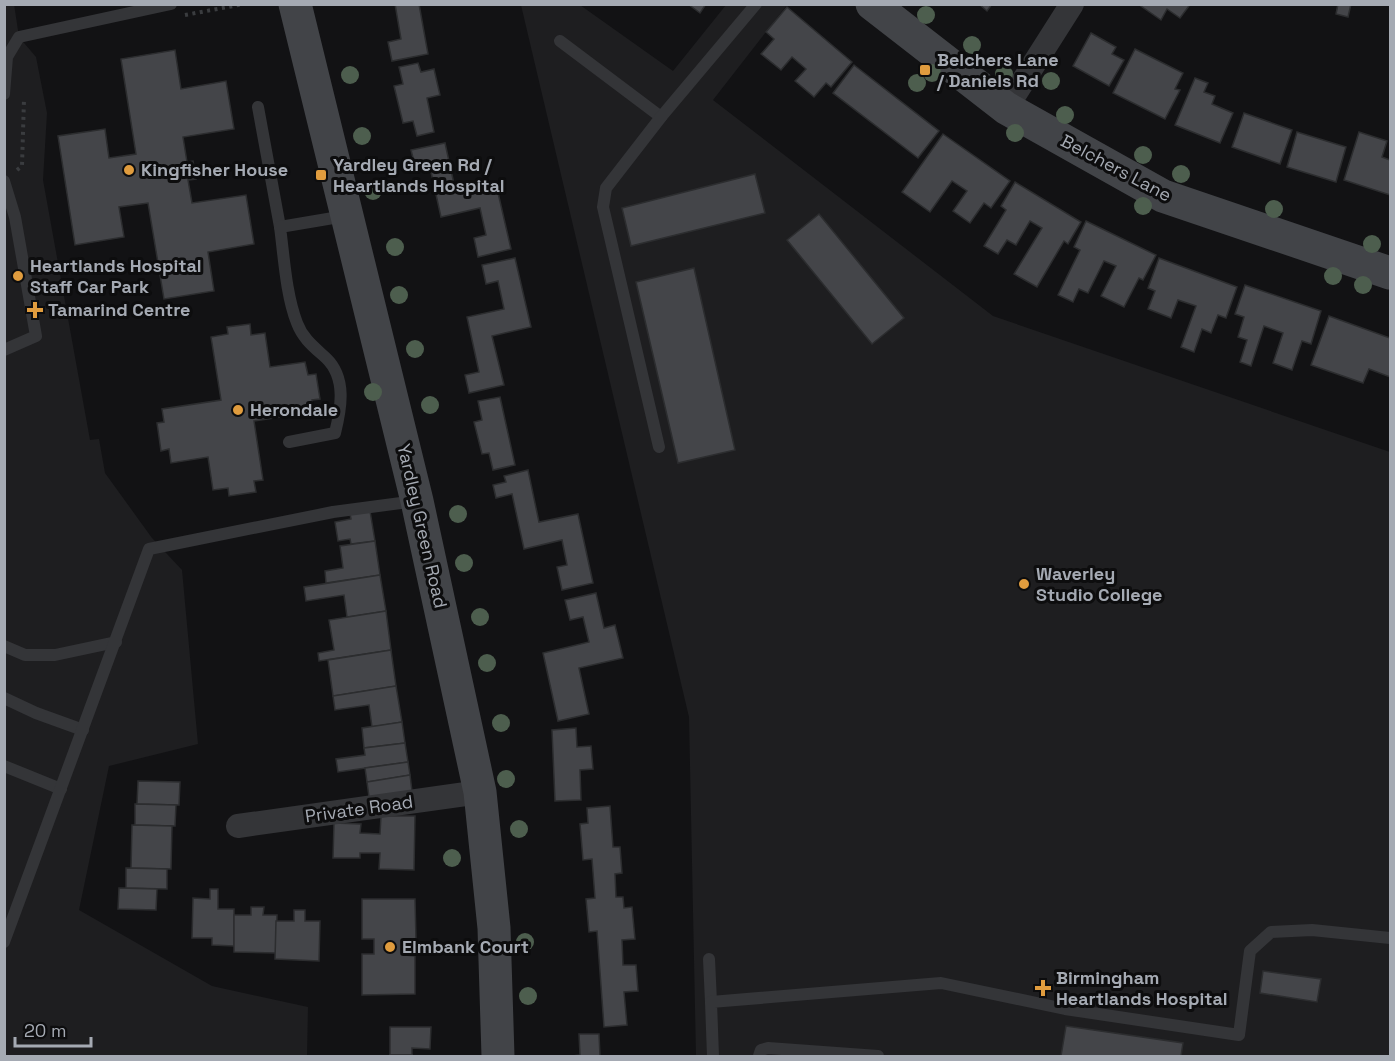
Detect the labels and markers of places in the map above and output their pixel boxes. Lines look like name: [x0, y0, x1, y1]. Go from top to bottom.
place label: Belchers Lane / Daniels Rd: [936, 48, 1059, 92]
marker: Belchers Lane / Daniels Rd: [918, 63, 932, 77]
place label: Yardley Green Rd / Heartlands Hospital: [333, 153, 505, 197]
place label: Kingfisher House: [141, 158, 288, 181]
marker: Kingfisher House: [122, 163, 136, 177]
marker: Yardley Green Rd / Heartlands Hospital: [314, 168, 328, 182]
place label: Heartlands Hospital Staff Car Park: [30, 254, 202, 298]
marker: Heartlands Hospital Staff Car Park: [11, 269, 25, 283]
place label: Tamarind Centre: [48, 298, 191, 321]
marker: Tamarind Centre: [26, 301, 44, 319]
place label: Herondale: [250, 398, 338, 421]
marker: Herondale: [231, 403, 245, 417]
place label: Waverley Studio College: [1036, 562, 1163, 606]
marker: Waverley Studio College: [1017, 577, 1031, 591]
place label: Elmbank Court: [402, 935, 529, 958]
marker: Elmbank Court: [383, 940, 397, 954]
place label: Birmingham Heartlands Hospital: [1056, 966, 1228, 1010]
marker: Birmingham Heartlands Hospital: [1034, 979, 1052, 997]

